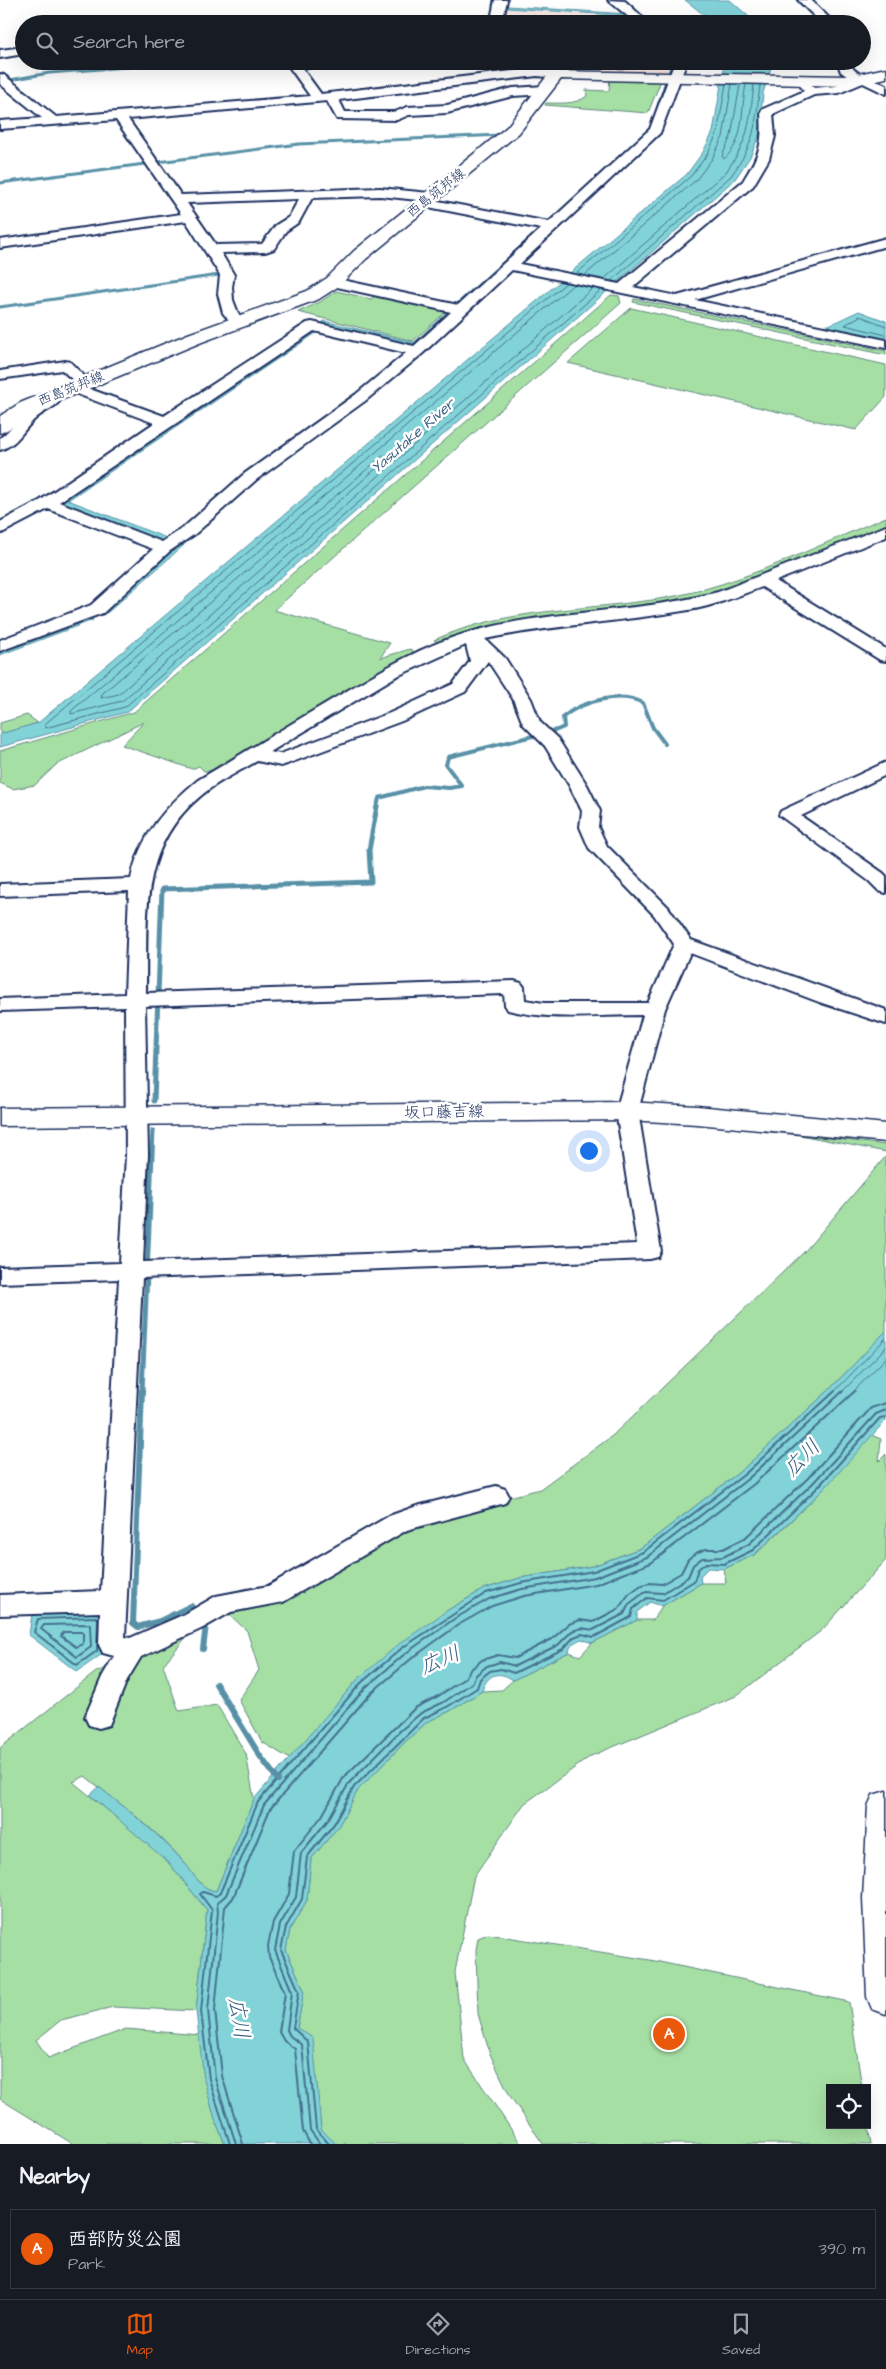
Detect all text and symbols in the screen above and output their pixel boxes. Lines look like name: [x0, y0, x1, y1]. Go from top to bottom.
search box: [15, 15, 871, 70]
icon: search: [33, 29, 61, 57]
text: Search here: [73, 29, 185, 56]
street label: 西島筑邦線: [402, 164, 470, 222]
street label: 西島筑邦線: [35, 367, 107, 411]
water label: Yasutake River: [367, 393, 461, 478]
street label: 坂口藤吉線: [404, 1100, 484, 1124]
your location: [576, 1138, 602, 1164]
water label: 広川: [777, 1433, 827, 1483]
water label: 広川: [415, 1638, 465, 1682]
water label: 広川: [221, 1995, 257, 2041]
pin: A: [653, 2015, 685, 2053]
map controls: [826, 2084, 871, 2129]
button: locate: [826, 2084, 871, 2129]
text: Nearby: [20, 2162, 90, 2191]
text: 西部防災公園: [68, 2226, 182, 2253]
text: A: [32, 2238, 42, 2260]
text: 390 m: [819, 2238, 865, 2260]
text: Park: [68, 2253, 105, 2275]
tab: Map: [126, 2310, 154, 2360]
tab: Directions: [405, 2310, 470, 2360]
tab: Saved: [722, 2310, 760, 2360]

